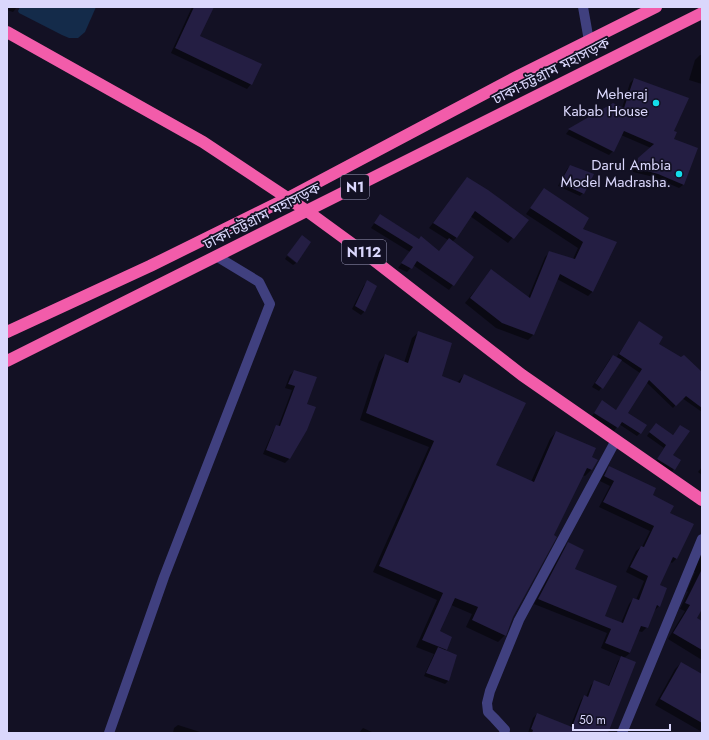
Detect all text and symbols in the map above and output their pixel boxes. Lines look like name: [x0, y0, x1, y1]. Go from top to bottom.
street label: ঢাকা-চট্টগ্রাম মহাসড়ক: [487, 31, 614, 111]
place label: Meheraj Kabab House: [563, 83, 648, 122]
marker: Meheraj Kabab House: [651, 98, 661, 108]
place label: Darul Ambia Model Madrasha.: [561, 154, 671, 193]
marker: Darul Ambia Model Madrasha.: [674, 169, 684, 179]
road number: N1: [341, 175, 369, 199]
street label: ঢাকা-চট্টগ্রাম মহাসড়ক: [198, 176, 325, 256]
road number: N112: [342, 240, 386, 264]
scale bar: [573, 706, 670, 732]
text: 50 m: [579, 711, 606, 729]

